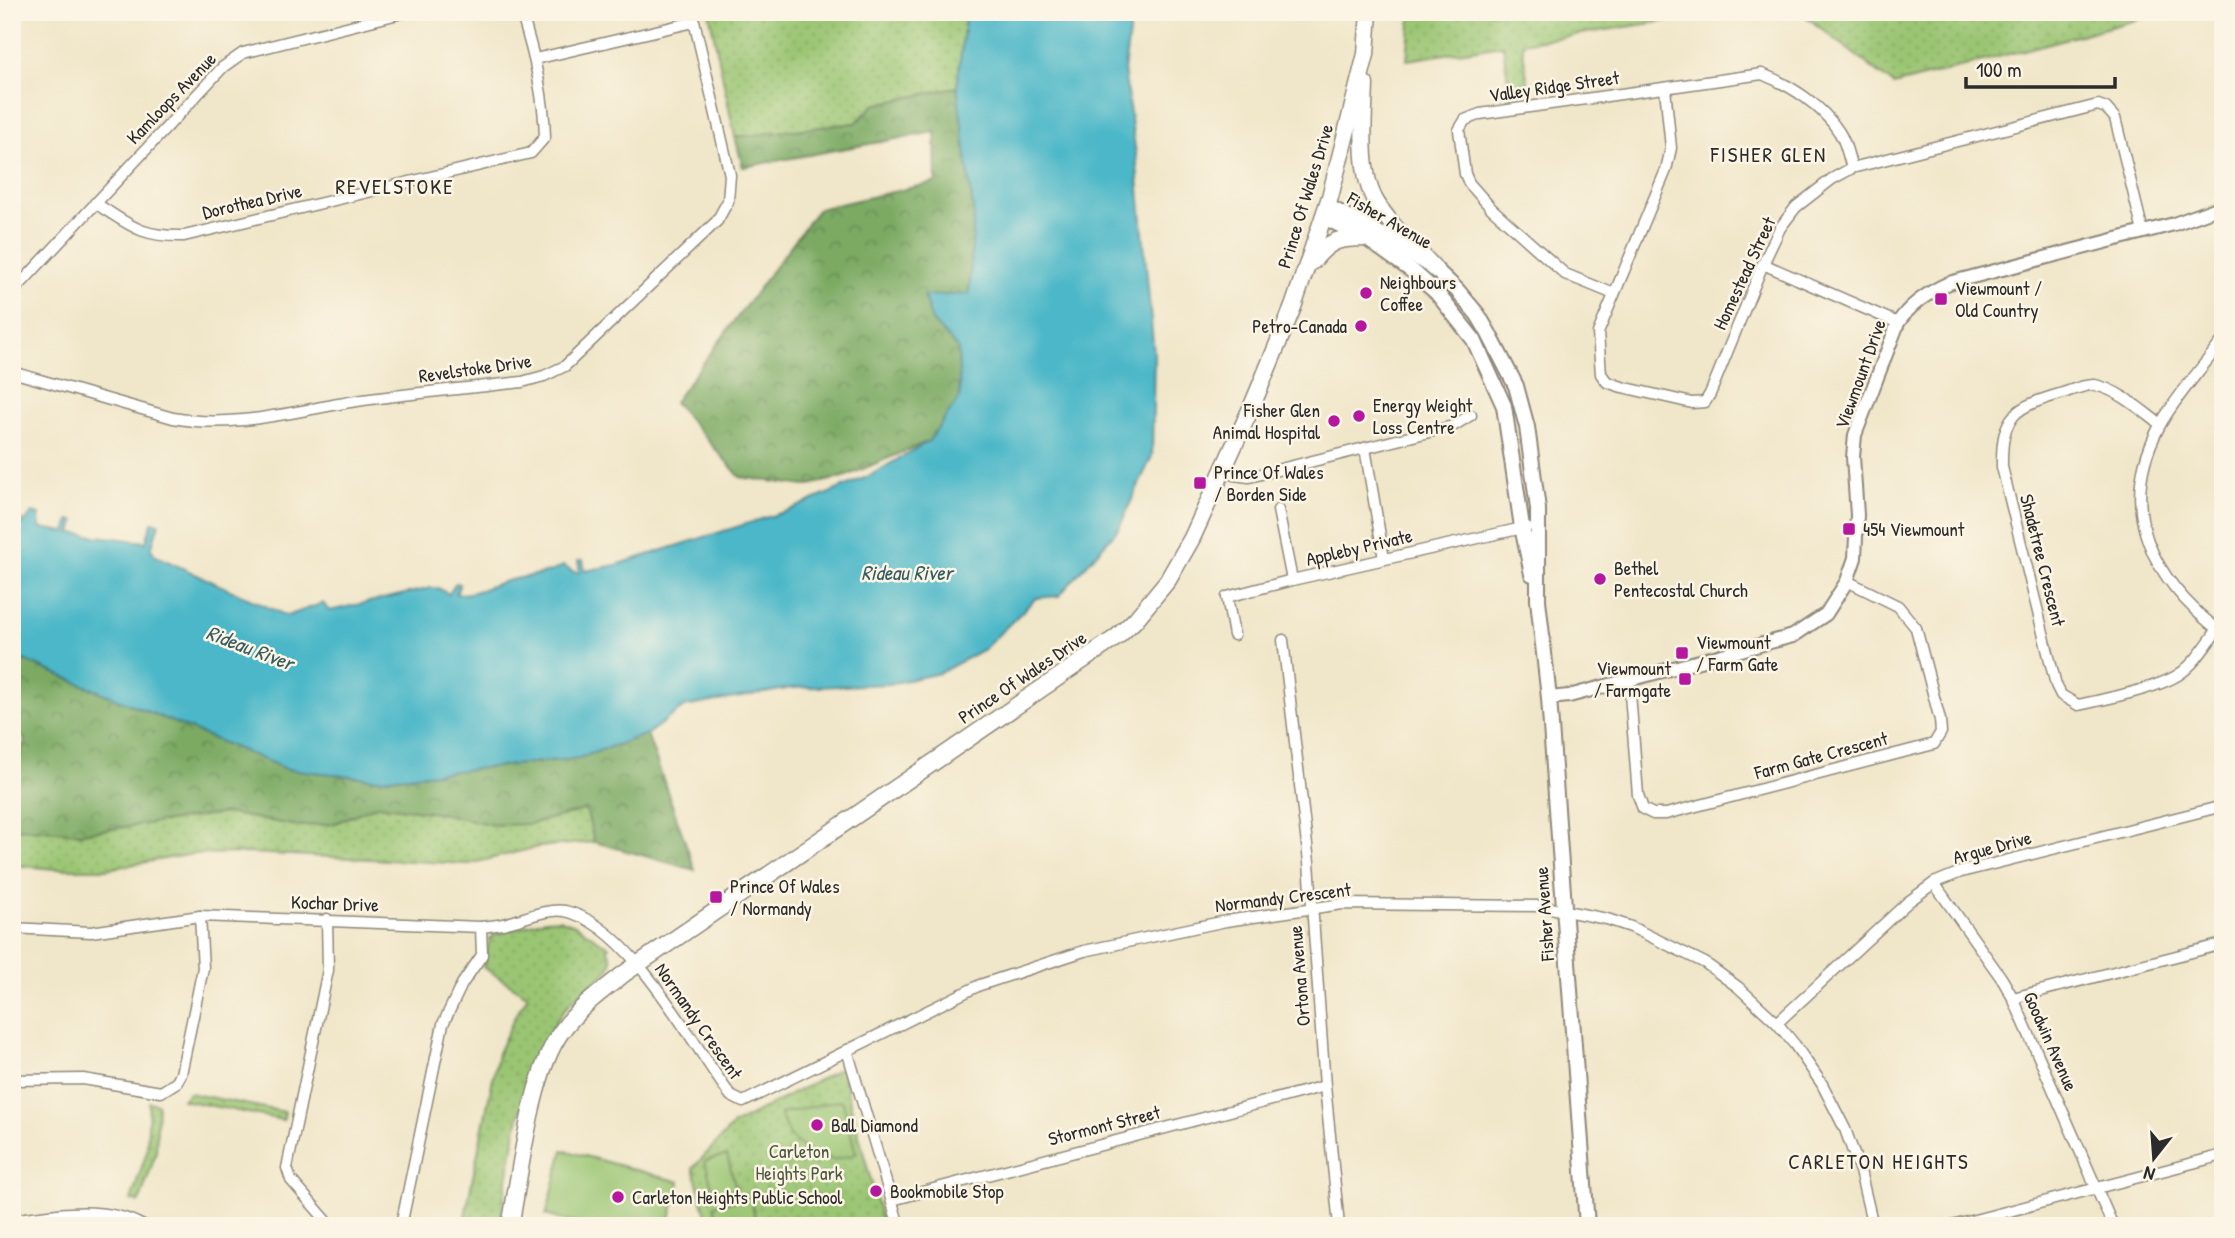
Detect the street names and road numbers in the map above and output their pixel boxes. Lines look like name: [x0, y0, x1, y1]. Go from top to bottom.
street label: Kamloops Avenue: [120, 46, 222, 150]
street label: Valley Ridge Street: [1487, 64, 1621, 108]
street label: Prince Of Wales Drive: [1271, 120, 1339, 271]
street label: Dorothea Drive: [200, 177, 305, 225]
street label: Fisher Avenue: [1342, 185, 1438, 255]
street label: Homestead Street: [1706, 212, 1782, 334]
street label: Viewmount Drive: [1828, 315, 1892, 432]
street label: Revelstoke Drive: [417, 347, 533, 389]
street label: Shadetree Crescent: [2014, 491, 2072, 629]
street label: Appleby Private: [1303, 522, 1415, 572]
street label: Prince Of Wales Drive: [953, 624, 1092, 730]
street label: Farm Gate Crescent: [1751, 725, 1891, 786]
street label: Argue Drive: [1950, 824, 2035, 870]
street label: Fisher Avenue: [1528, 866, 1560, 963]
street label: Normandy Crescent: [1214, 876, 1353, 918]
street label: Kochar Drive: [291, 888, 380, 918]
street label: Ortona Avenue: [1282, 924, 1316, 1027]
street label: Normandy Crescent: [649, 958, 749, 1085]
street label: Goodwin Avenue: [2018, 987, 2085, 1095]
street label: Stormont Street: [1045, 1098, 1163, 1151]

